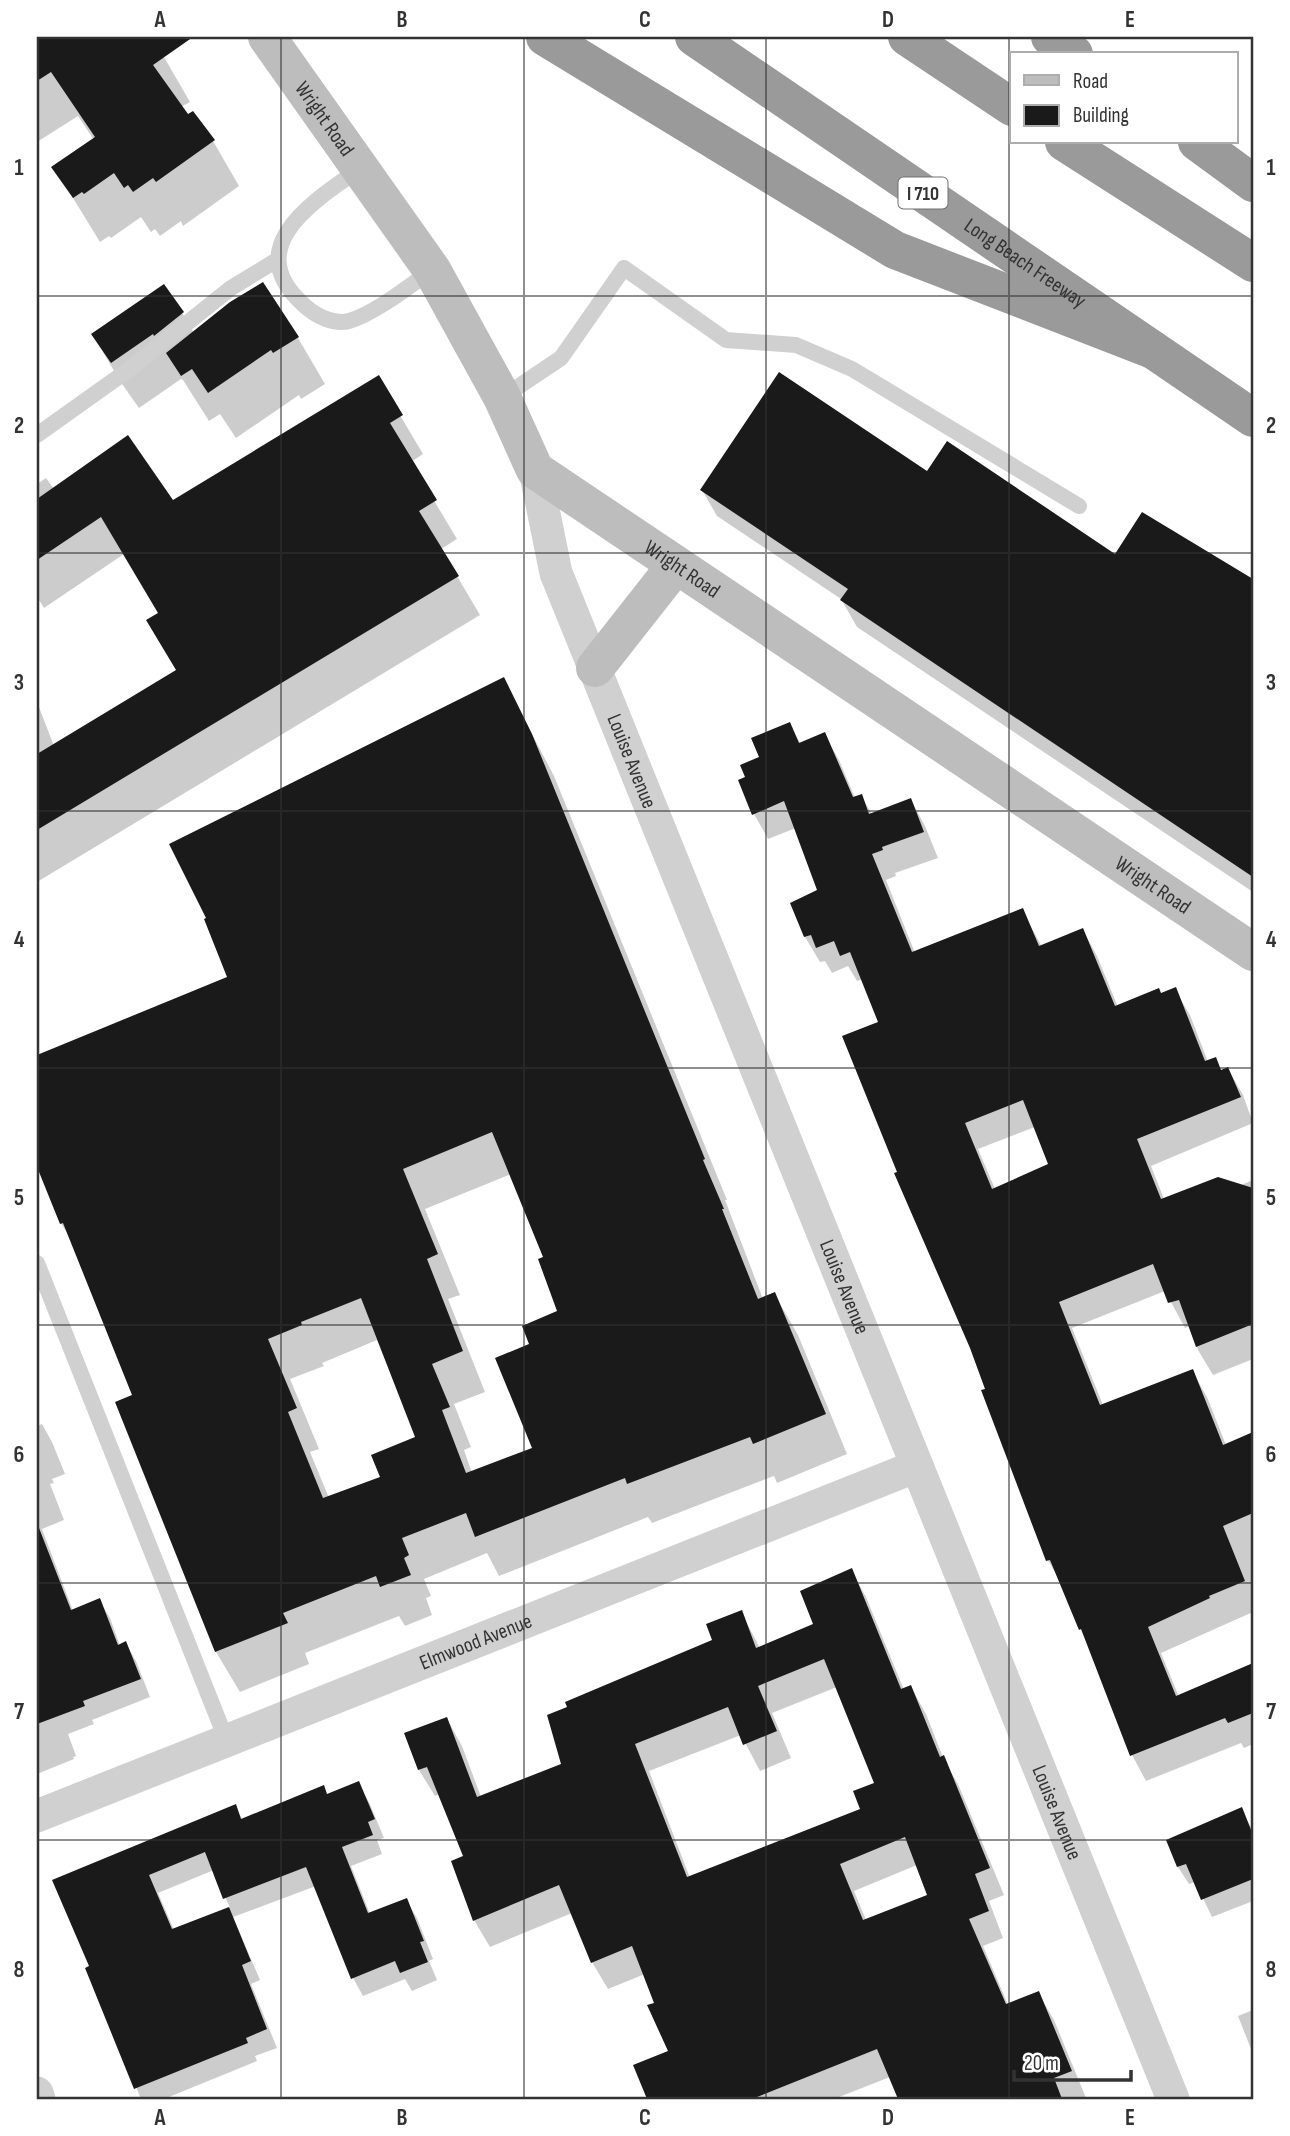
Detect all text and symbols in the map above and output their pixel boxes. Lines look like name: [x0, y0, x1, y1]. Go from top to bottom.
text: A: [154, 6, 167, 34]
text: B: [397, 6, 408, 34]
text: C: [639, 6, 651, 34]
text: D: [882, 6, 894, 34]
text: E: [1125, 6, 1135, 34]
legend: [1010, 52, 1238, 144]
text: Road: [1073, 69, 1108, 94]
street label: Wright Road: [289, 77, 359, 161]
text: Building: [1073, 103, 1129, 128]
text: 1: [14, 154, 24, 182]
text: 1: [1266, 154, 1276, 182]
road number: I 710: [898, 178, 948, 209]
street label: Long Beach Freeway: [959, 213, 1091, 313]
text: 2: [14, 412, 24, 440]
text: 2: [1266, 412, 1276, 440]
street label: Wright Road: [639, 535, 725, 604]
text: 3: [14, 669, 24, 697]
text: 3: [1266, 669, 1276, 697]
street label: Louise Avenue: [601, 710, 662, 812]
street label: Wright Road: [1110, 851, 1195, 920]
text: 4: [14, 926, 25, 954]
text: 4: [1266, 926, 1277, 954]
text: 5: [14, 1184, 24, 1212]
text: 5: [1266, 1184, 1276, 1212]
street label: Louise Avenue: [814, 1236, 874, 1338]
text: 6: [14, 1441, 24, 1469]
text: 6: [1266, 1441, 1276, 1469]
street label: Elmwood Avenue: [416, 1608, 536, 1676]
text: 7: [14, 1698, 24, 1726]
text: 7: [1266, 1698, 1276, 1726]
street label: Louise Avenue: [1026, 1762, 1087, 1863]
text: 8: [14, 1956, 25, 1984]
text: 8: [1266, 1956, 1277, 1984]
scale bar: [1014, 2038, 1131, 2082]
text: 20 m: [1024, 2051, 1059, 2076]
text: A: [154, 2104, 167, 2132]
text: B: [397, 2104, 408, 2132]
text: C: [639, 2104, 651, 2132]
text: D: [882, 2104, 894, 2132]
text: E: [1125, 2104, 1135, 2132]

